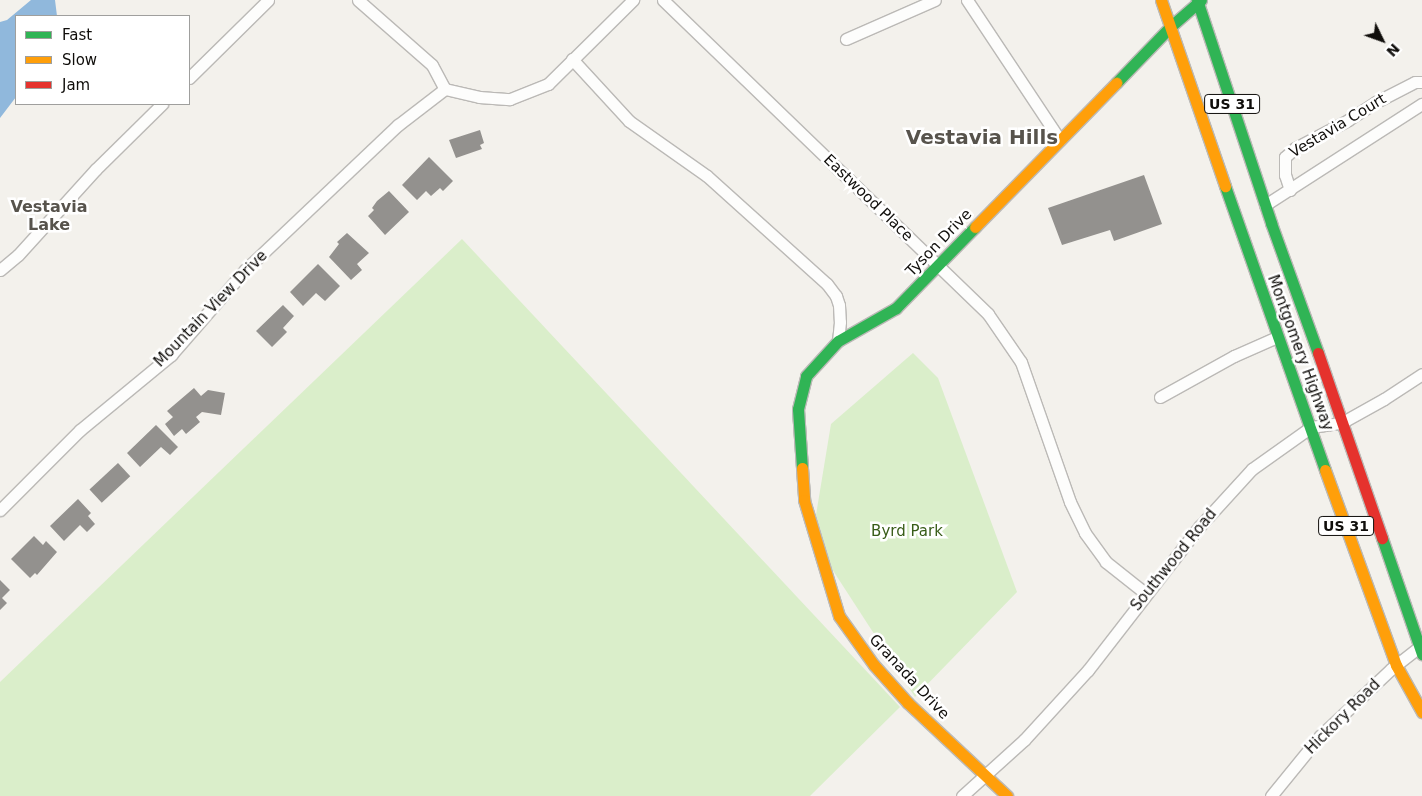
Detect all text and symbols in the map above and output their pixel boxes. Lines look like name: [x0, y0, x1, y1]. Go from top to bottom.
legend: [15, 15, 190, 105]
north arrow: [1357, 15, 1407, 65]
text: Fast: [62, 26, 92, 44]
text: N: [1383, 40, 1403, 60]
text: Slow: [62, 51, 97, 69]
text: Jam: [62, 76, 90, 94]
street label: Vestavia Court: [1286, 90, 1390, 162]
road number: US 31: [1203, 92, 1261, 116]
district label: Vestavia Hills: [906, 125, 1058, 149]
street label: Eastwood Place: [820, 151, 916, 245]
district label: Vestavia Lake: [10, 197, 88, 235]
street label: Tyson Drive: [902, 205, 976, 281]
street label: Mountain View Drive: [151, 247, 271, 371]
street label: Montgomery Highway: [1263, 273, 1337, 433]
street label: Southwood Road: [1127, 505, 1221, 615]
road number: US 31: [1317, 514, 1375, 538]
park label: Byrd Park: [871, 523, 943, 541]
street label: Granada Drive: [865, 631, 953, 723]
street label: Hickory Road: [1302, 676, 1384, 758]

